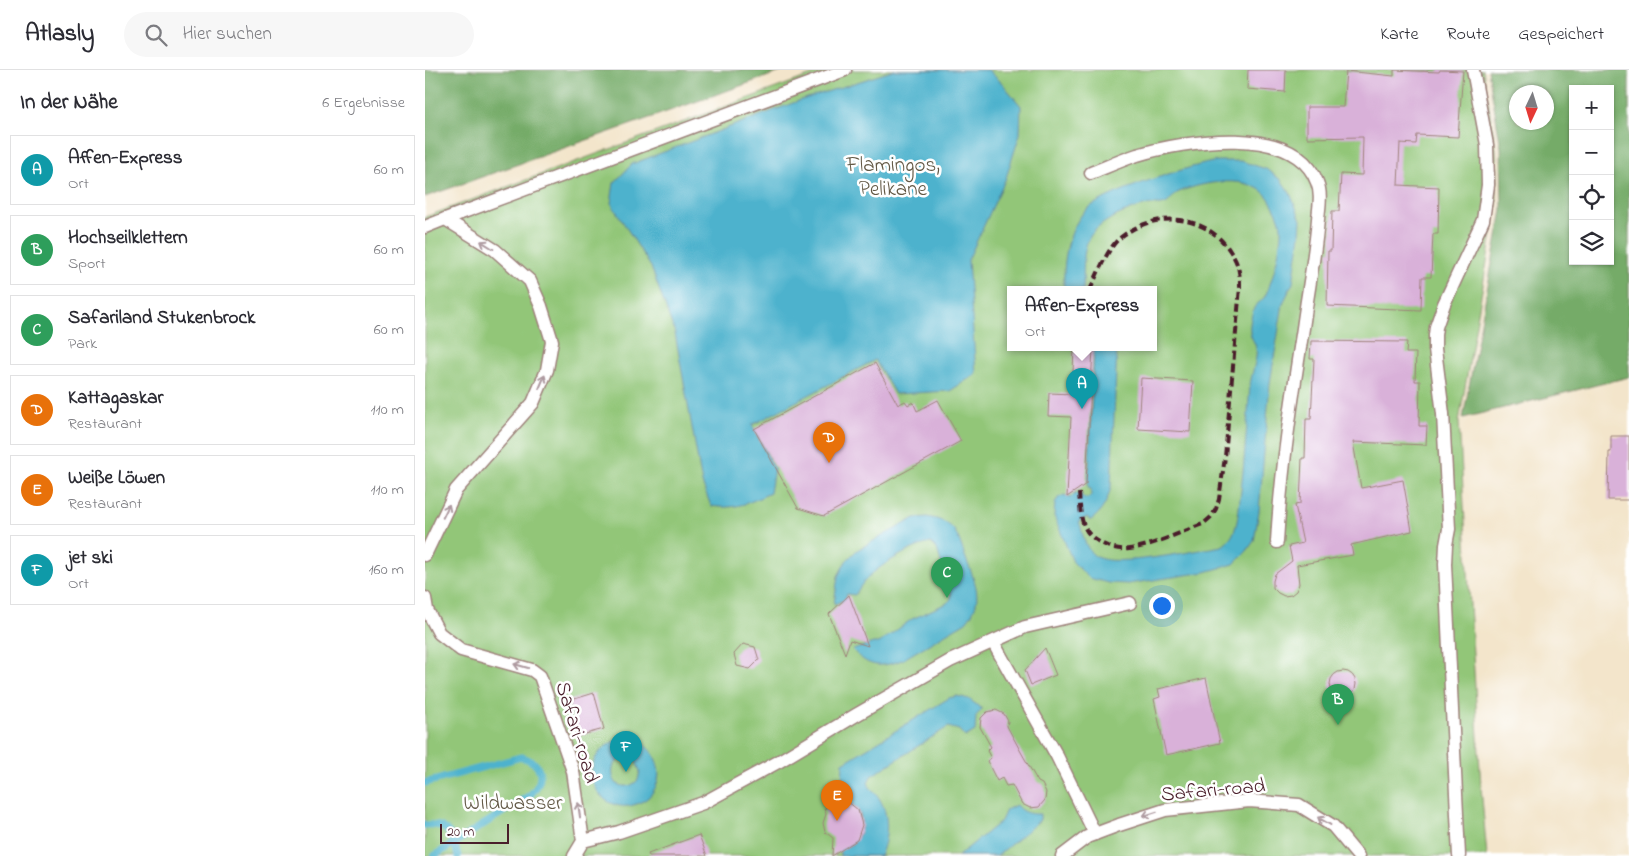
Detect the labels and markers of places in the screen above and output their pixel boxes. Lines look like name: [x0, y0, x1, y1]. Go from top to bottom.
pin: A: [1066, 368, 1098, 409]
pin: D: [813, 422, 845, 463]
pin: C: [931, 557, 963, 598]
pin: B: [1322, 684, 1354, 725]
pin: F: [610, 731, 642, 772]
pin: E: [821, 780, 853, 821]

